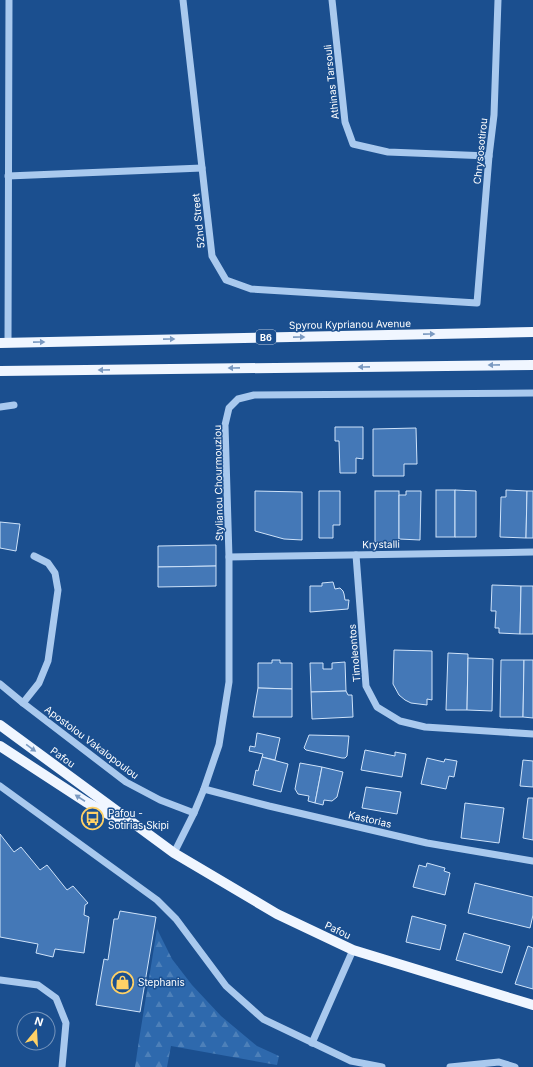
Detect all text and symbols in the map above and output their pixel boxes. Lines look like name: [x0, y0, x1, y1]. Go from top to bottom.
street label: Athinas Tarsouli: [321, 44, 341, 120]
street label: Chrysosotirou: [471, 117, 489, 185]
street label: 52nd Street: [189, 192, 207, 249]
street label: Spyrou Kyprianou Avenue: [289, 317, 411, 331]
road number: B6: [256, 330, 276, 344]
one-way arrow: [423, 331, 436, 337]
one-way arrow: [293, 333, 305, 340]
one-way arrow: [163, 336, 175, 343]
one-way arrow: [33, 339, 46, 345]
one-way arrow: [487, 362, 500, 368]
one-way arrow: [357, 364, 370, 370]
one-way arrow: [227, 365, 240, 371]
one-way arrow: [97, 367, 110, 373]
street label: Stylianou Chourmouziou: [211, 425, 225, 541]
street label: Krystalli: [362, 538, 400, 550]
street label: Timoleontos: [345, 623, 363, 683]
street label: Apostolou Vakalopoulou: [43, 703, 141, 781]
one-way arrow: [26, 744, 37, 752]
street label: Pafou: [48, 744, 78, 770]
one-way arrow: [75, 794, 85, 802]
bus stop icon: Pafou - Sotirias Skipi: [79, 806, 105, 832]
place label: Pafou - Sotirias Skipi: [108, 807, 169, 831]
street label: Kastorias: [347, 808, 393, 830]
street label: Pafou: [323, 919, 353, 941]
shop icon: Stephanis: [109, 969, 135, 995]
place label: Stephanis: [138, 976, 185, 988]
north arrow: [16, 1011, 56, 1051]
text: N: [33, 1014, 45, 1029]

